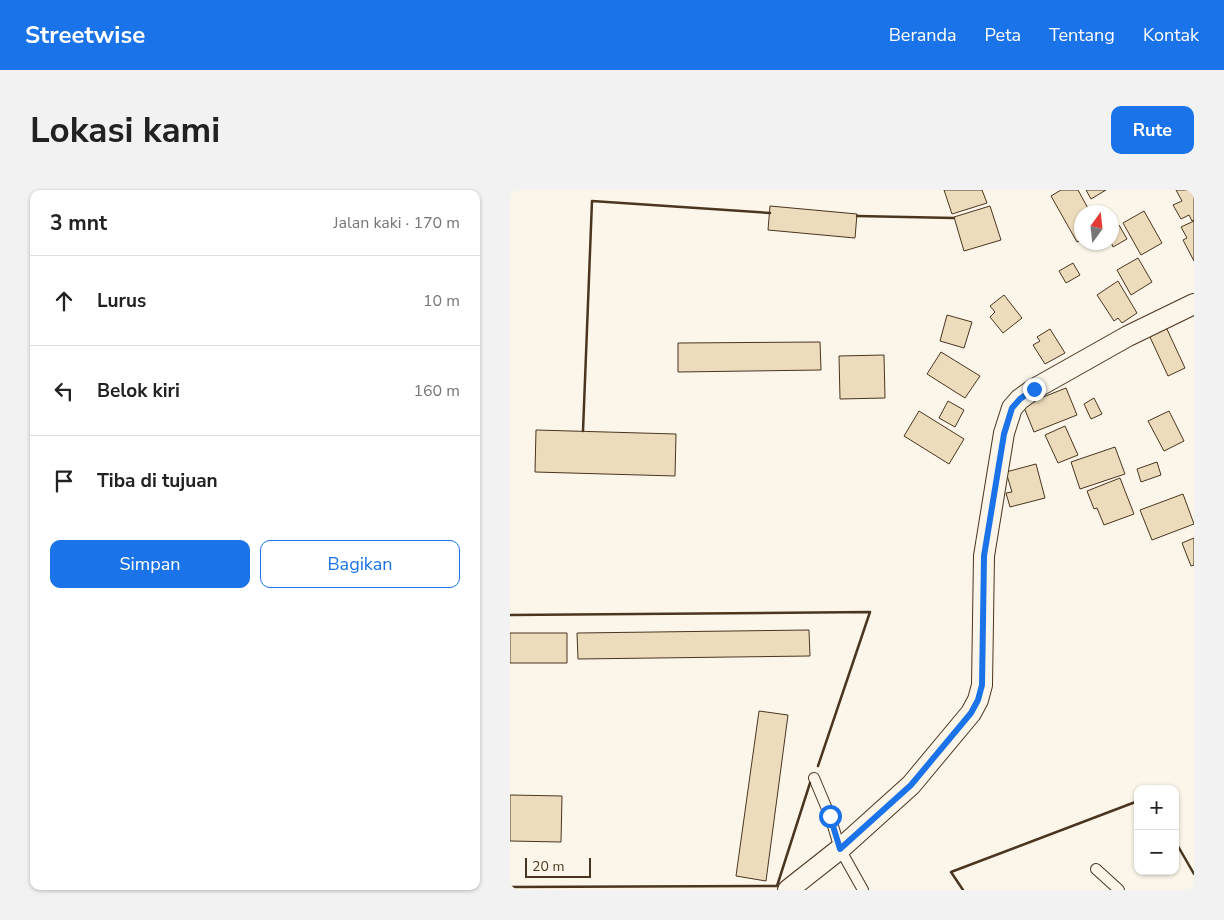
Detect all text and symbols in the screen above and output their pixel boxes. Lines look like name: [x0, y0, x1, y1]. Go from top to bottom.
text: Streetwise: [25, 19, 145, 51]
text: Beranda: [889, 23, 957, 47]
text: Peta: [985, 23, 1021, 47]
text: Tentang: [1049, 23, 1115, 47]
text: Kontak: [1143, 23, 1199, 47]
button: Rute: [1111, 106, 1194, 154]
text: Lokasi kami: [30, 107, 220, 154]
north arrow: [1074, 205, 1119, 250]
text: 3 mnt: [50, 209, 107, 237]
text: Jalan kaki · 170 m: [333, 212, 460, 234]
icon: ahead: [50, 287, 78, 315]
text: Lurus: [97, 288, 146, 314]
text: 10 m: [423, 290, 460, 312]
icon: left: [50, 377, 78, 405]
text: Belok kiri: [97, 378, 180, 404]
route end: [1023, 378, 1046, 401]
text: 160 m: [413, 380, 460, 402]
icon: arrive: [50, 467, 78, 495]
text: Tiba di tujuan: [97, 468, 218, 494]
button: Simpan: [50, 540, 250, 588]
button: Bagikan: [260, 540, 460, 588]
map controls: [1134, 785, 1179, 875]
button: +: [1134, 785, 1179, 830]
route start: [819, 805, 842, 828]
button: −: [1134, 830, 1179, 875]
scale bar: [525, 855, 591, 878]
text: 20 m: [532, 857, 564, 876]

